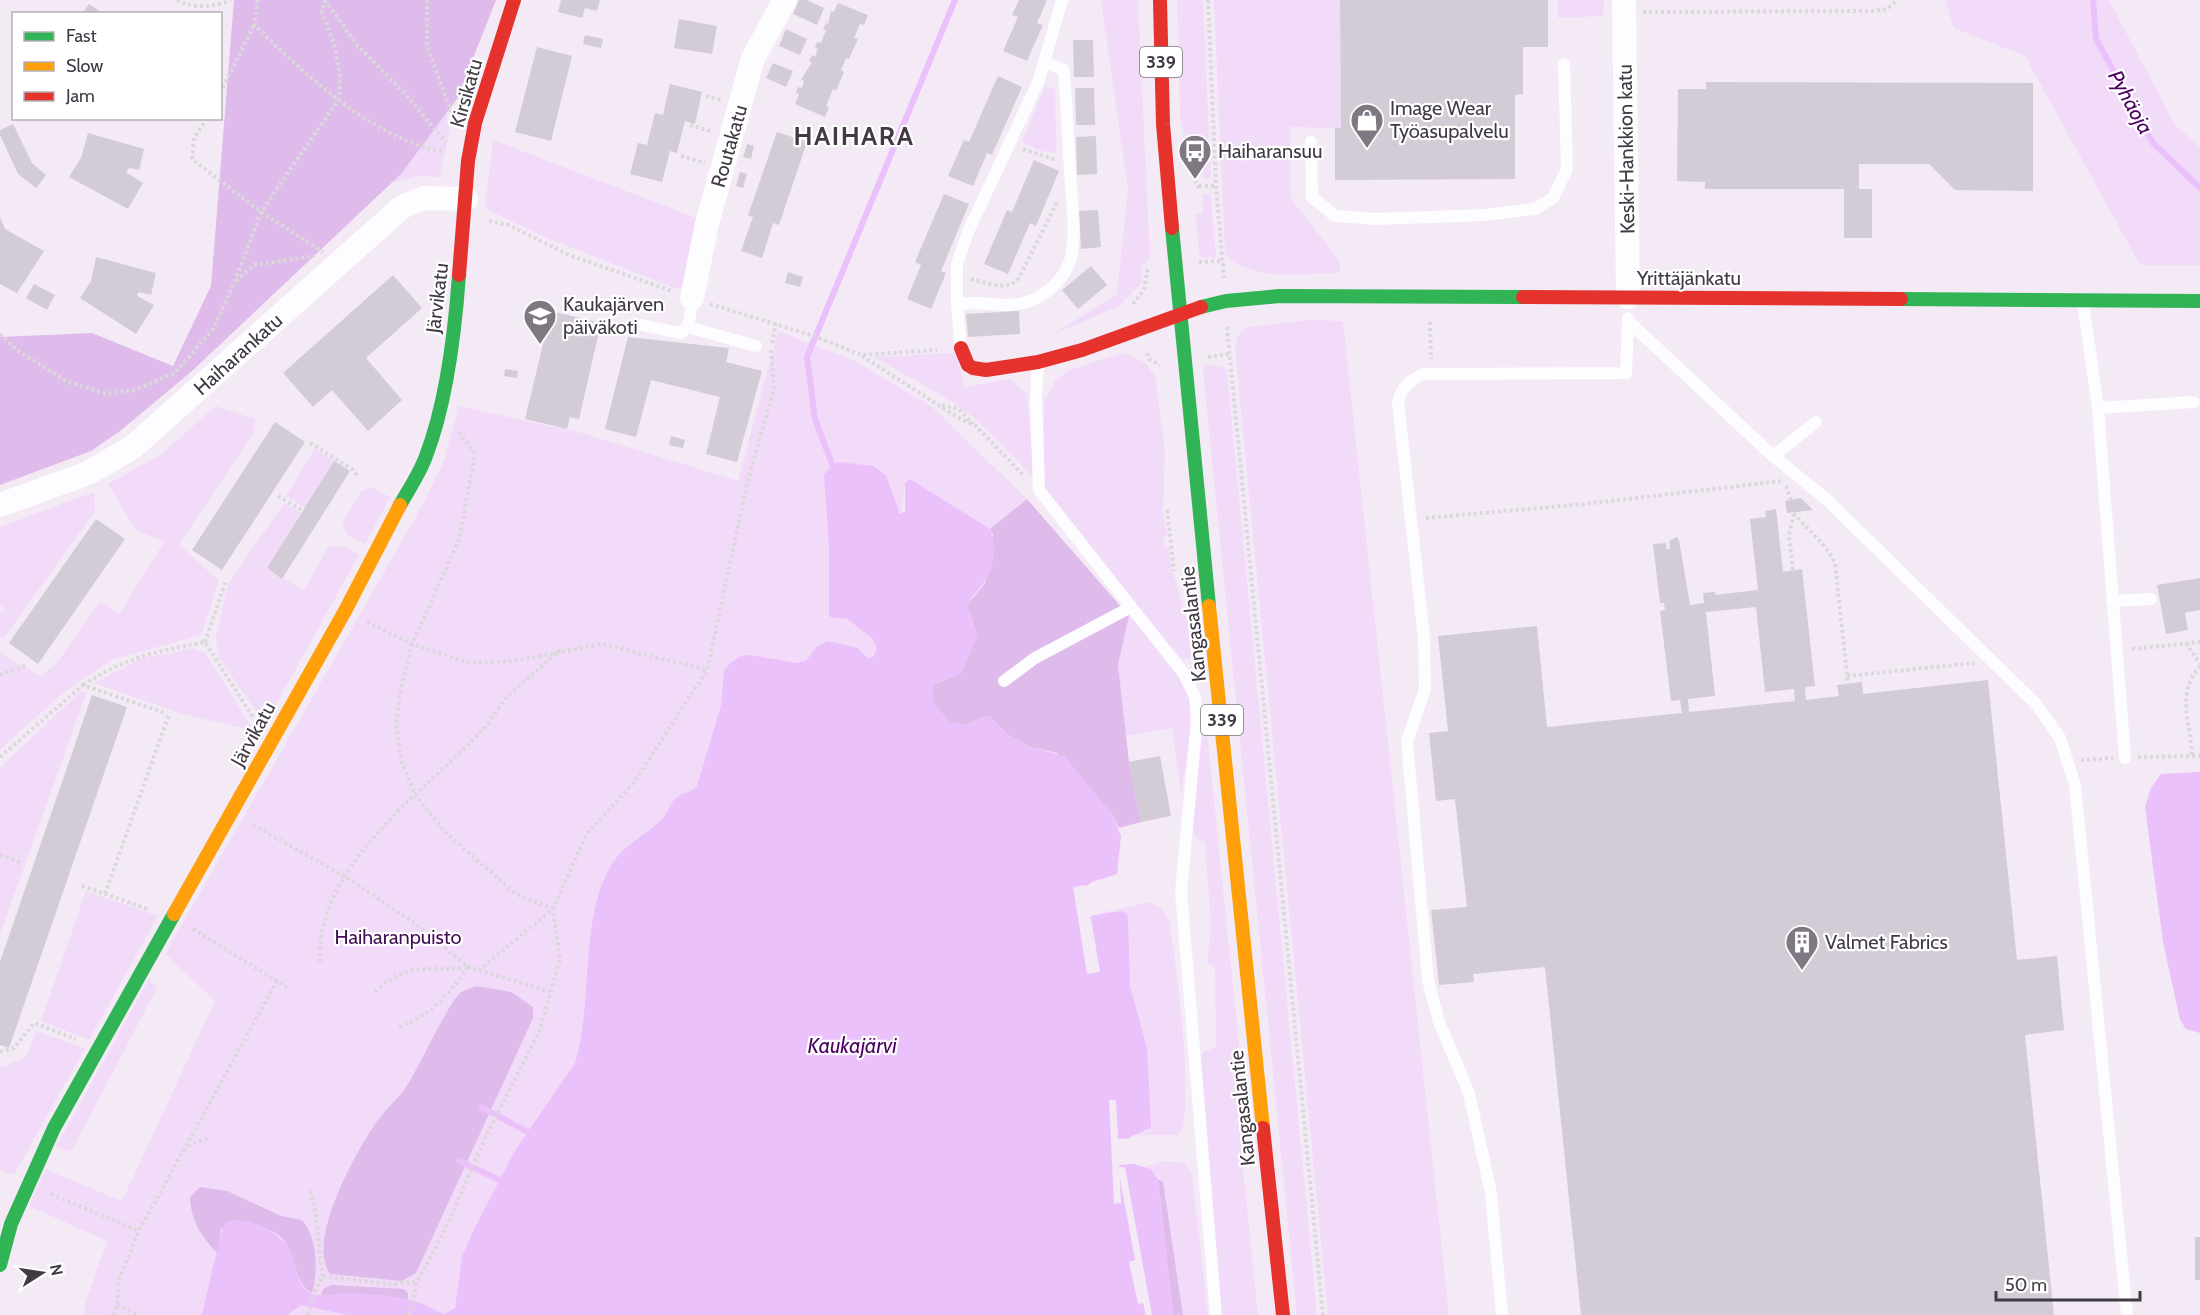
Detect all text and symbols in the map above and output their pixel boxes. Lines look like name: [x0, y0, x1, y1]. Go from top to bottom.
legend: [12, 12, 222, 120]
text: Fast: [66, 25, 97, 47]
road number: 339: [1140, 47, 1182, 77]
text: Slow: [66, 55, 103, 77]
street label: Kirsikatu: [445, 56, 487, 130]
street label: Keski-Hankkion katu: [1613, 64, 1639, 234]
water label: Pyhäoja: [2102, 66, 2159, 139]
text: Jam: [65, 85, 95, 107]
place label: Image Wear Työasupalvelu: [1390, 96, 1509, 143]
street label: Routakatu: [706, 102, 752, 190]
shop icon: Image Wear Työasupalvelu: [1349, 102, 1385, 149]
district label: HAIHARA: [794, 120, 914, 152]
bus stop icon: Haiharansuu: [1177, 133, 1213, 180]
place label: Haiharansuu: [1218, 139, 1322, 163]
street label: Järvikatu: [421, 262, 453, 335]
street label: Yrittäjänkatu: [1636, 266, 1741, 290]
place label: Kaukajärven päiväkoti: [563, 292, 664, 339]
school or university icon: Kaukajärven päiväkoti: [522, 298, 558, 345]
street label: Haiharankatu: [189, 308, 287, 400]
street label: Kangasalantie: [1175, 565, 1211, 683]
street label: Järvikatu: [225, 697, 281, 771]
road number: 339: [1201, 705, 1243, 735]
building icon: Valmet Fabrics: [1784, 924, 1820, 971]
park label: Haiharanpuisto: [335, 925, 461, 949]
place label: Valmet Fabrics: [1825, 930, 1948, 954]
water label: Kaukajärvi: [807, 1033, 897, 1059]
street label: Kangasalantie: [1224, 1049, 1260, 1167]
north arrow: [12, 1243, 72, 1303]
text: N: [46, 1262, 67, 1277]
scale bar: [1996, 1264, 2140, 1302]
text: 50 m: [2005, 1274, 2047, 1296]

